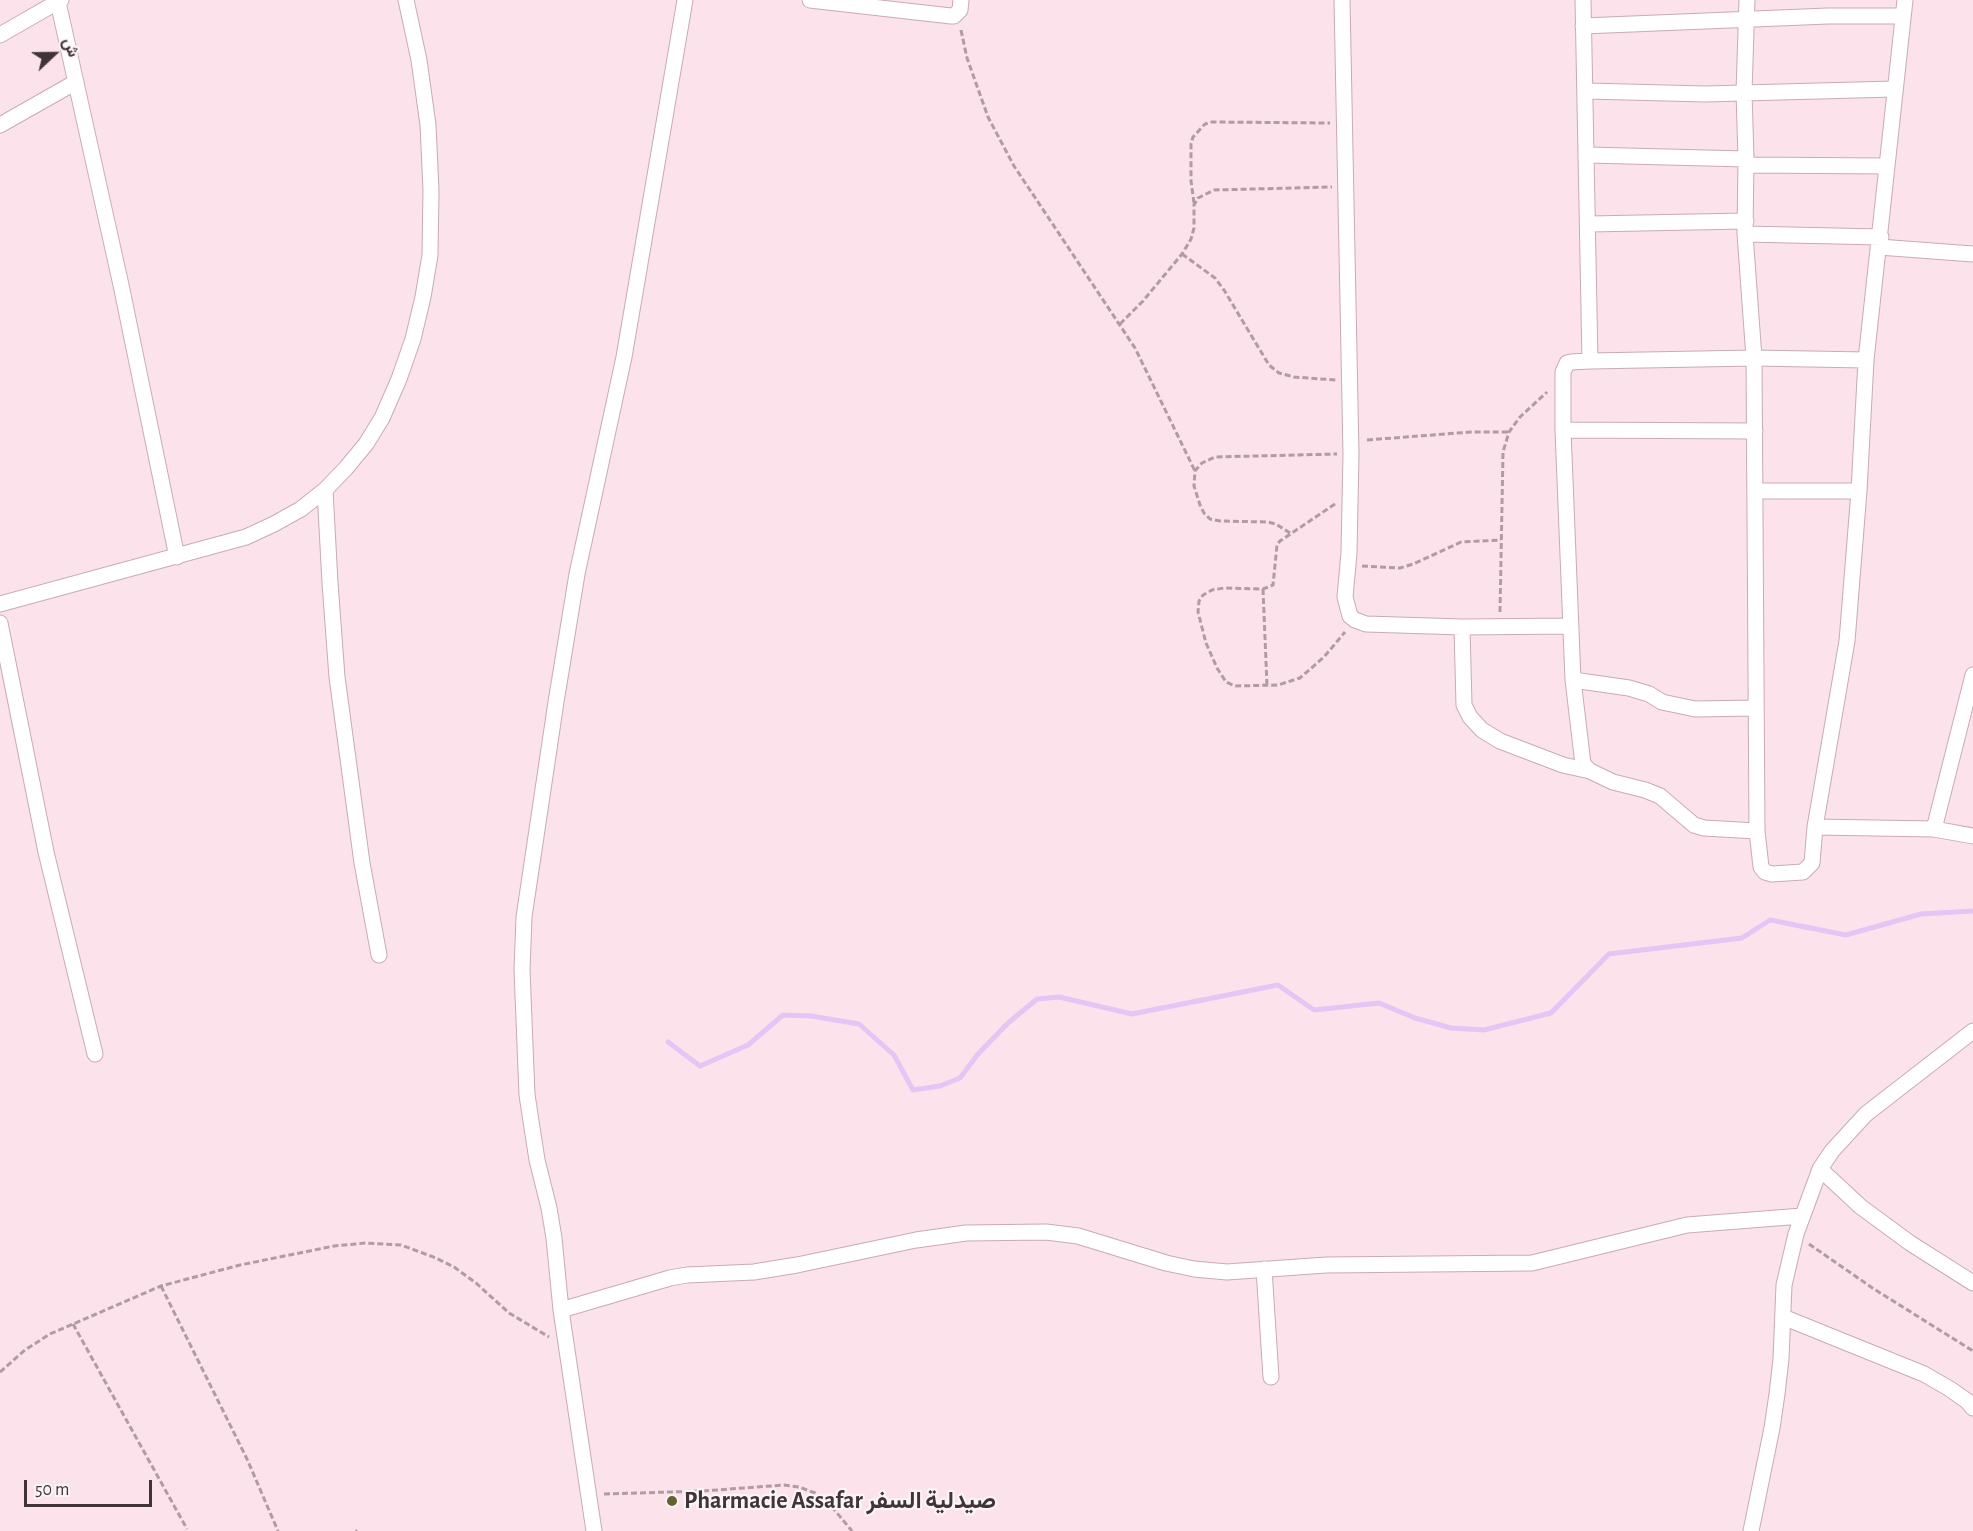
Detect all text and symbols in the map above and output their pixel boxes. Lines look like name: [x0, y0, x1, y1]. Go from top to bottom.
north arrow: [24, 24, 84, 84]
text: ش: [60, 35, 82, 59]
scale bar: [27, 1468, 154, 1506]
text: 50 m: [35, 1481, 69, 1499]
place label: Pharmacie Assafar صيدلية السفر: [684, 1487, 996, 1515]
marker: Pharmacie Assafar صيدلية السفر: [665, 1494, 679, 1508]

